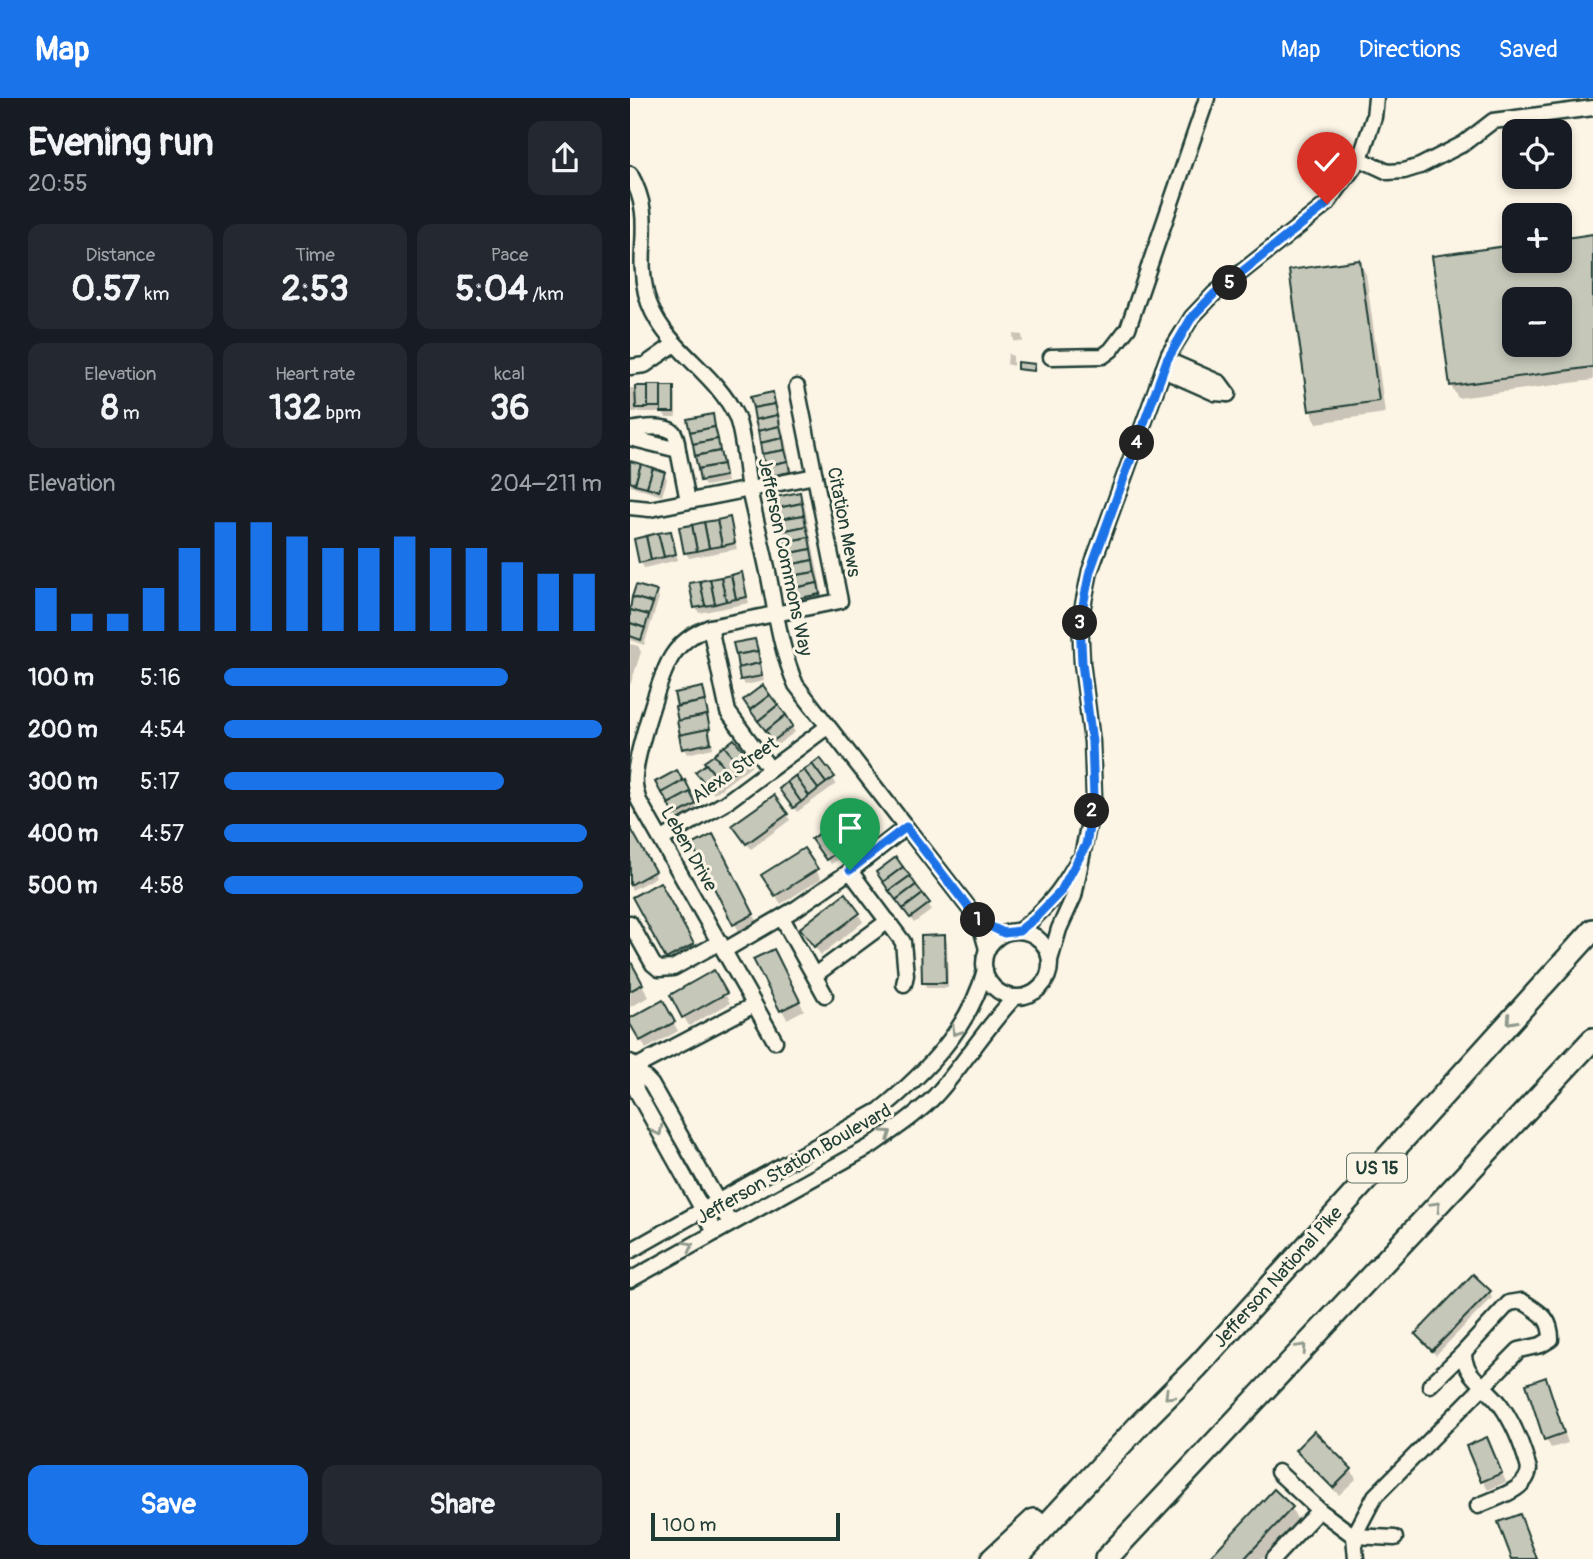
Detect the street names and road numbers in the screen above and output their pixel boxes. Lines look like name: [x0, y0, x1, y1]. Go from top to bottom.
street label: Jefferson Commons Way: [752, 456, 818, 658]
street label: Citation Mews: [822, 465, 866, 579]
street label: Alexa Street: [687, 731, 783, 809]
street label: Leben Drive: [655, 802, 723, 896]
street label: Jefferson Station Boulevard: [692, 1098, 896, 1230]
road number: US 15: [1347, 1154, 1407, 1182]
street label: Jefferson National Pike: [1208, 1201, 1348, 1353]

